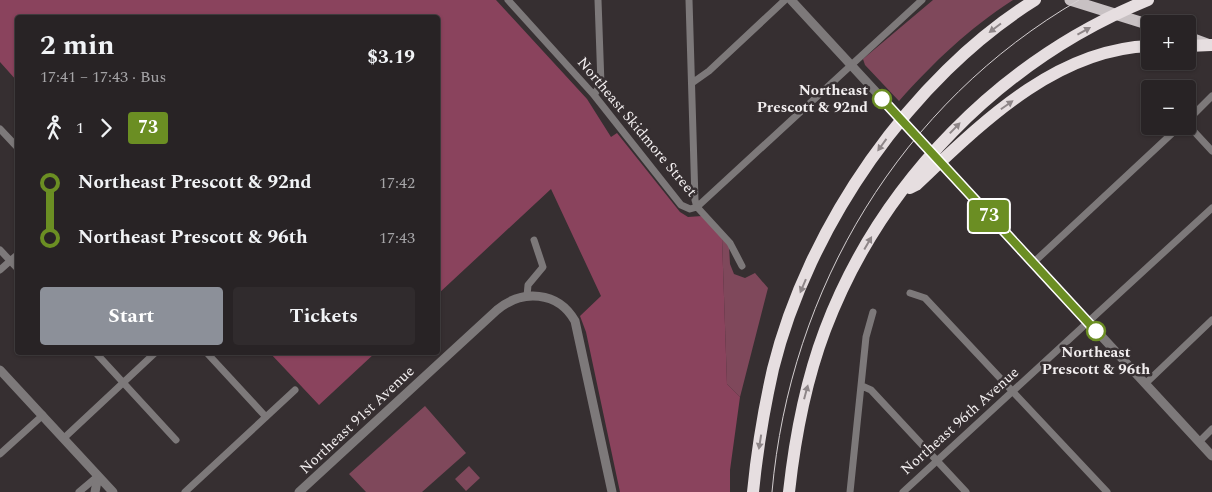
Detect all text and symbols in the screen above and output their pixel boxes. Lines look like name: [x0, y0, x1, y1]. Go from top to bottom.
map controls: [1141, 15, 1196, 135]
button: +: [1141, 15, 1196, 70]
one-way arrow: [989, 22, 1002, 33]
text: 2 min: [40, 24, 115, 67]
one-way arrow: [1078, 26, 1091, 35]
text: $3.19: [367, 43, 415, 72]
street label: Northeast Skidmore Street: [571, 52, 703, 202]
text: 17:41 – 17:43 · Bus: [40, 65, 166, 89]
place label: Northeast Prescott & 92nd: [757, 79, 868, 119]
button: −: [1141, 80, 1196, 135]
marker: Northeast Prescott & 92nd: [872, 89, 892, 109]
one-way arrow: [1000, 100, 1014, 110]
icon: walk: [40, 114, 68, 142]
icon: forward: [92, 114, 120, 142]
text: 73: [138, 114, 158, 141]
text: 1: [76, 116, 84, 140]
one-way arrow: [949, 123, 961, 135]
one-way arrow: [878, 138, 888, 151]
text: Northeast Prescott & 92nd: [78, 168, 312, 197]
text: 17:42: [379, 171, 415, 195]
line badge: 73: [966, 200, 1012, 232]
text: 73: [979, 202, 999, 229]
text: Northeast Prescott & 96th: [78, 223, 308, 252]
text: 17:43: [379, 226, 415, 250]
one-way arrow: [863, 236, 872, 249]
one-way arrow: [798, 279, 806, 293]
button: Start: [40, 287, 223, 345]
button: Tickets: [233, 287, 415, 345]
marker: Northeast Prescott & 96th: [1086, 321, 1106, 341]
place label: Northeast Prescott & 96th: [1042, 341, 1150, 381]
street label: Northeast 91st Avenue: [294, 360, 420, 480]
street label: Northeast 96th Avenue: [896, 361, 1024, 481]
one-way arrow: [802, 385, 810, 400]
one-way arrow: [755, 434, 763, 450]

